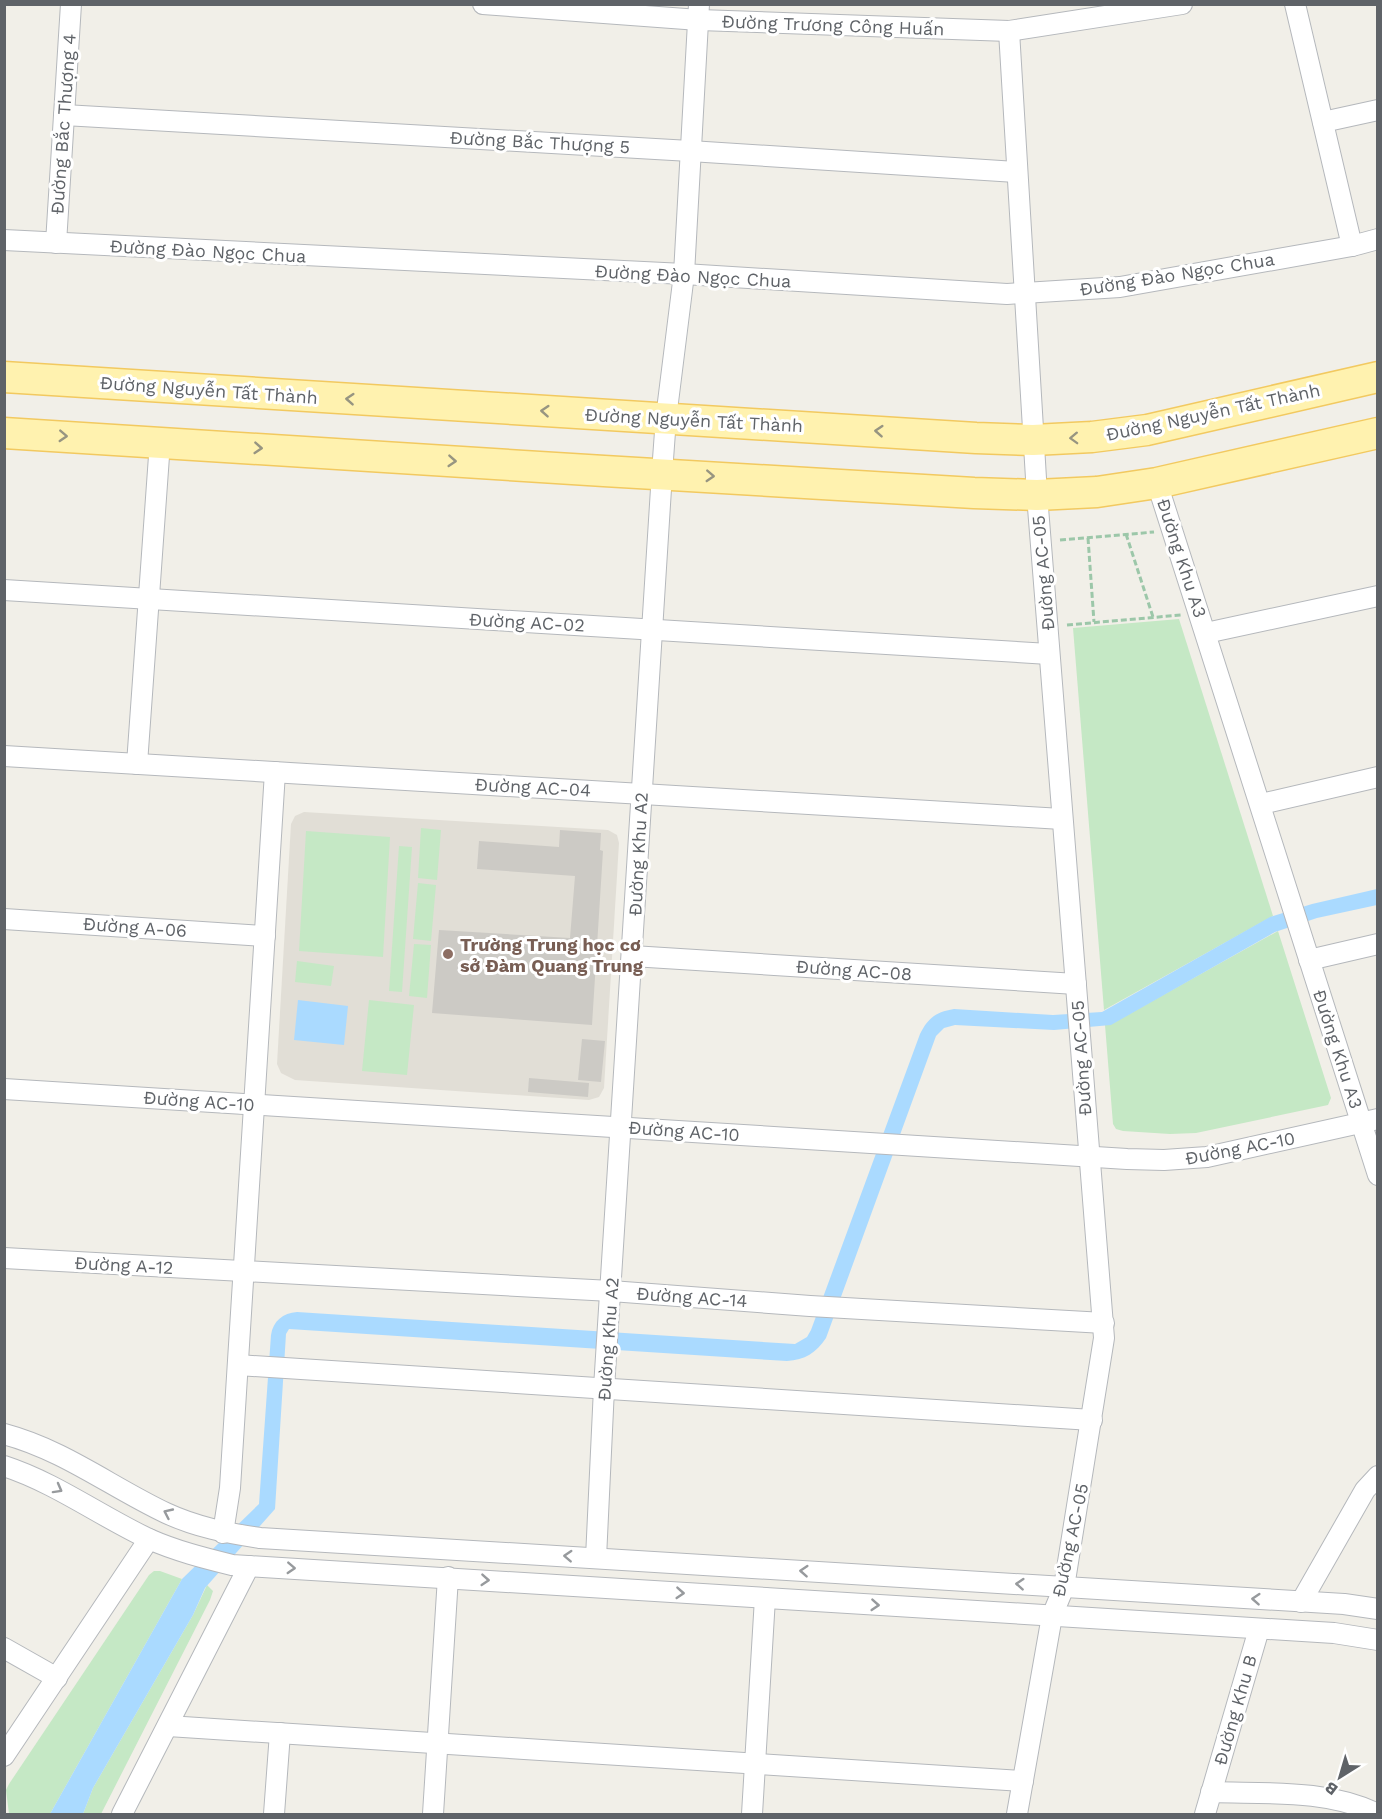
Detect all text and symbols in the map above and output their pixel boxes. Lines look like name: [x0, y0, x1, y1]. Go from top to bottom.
street label: Đường Trương Công Huấn: [721, 11, 945, 39]
street label: Đường Bắc Thượng 4: [46, 33, 80, 215]
street label: Đường Bắc Thượng 5: [449, 127, 631, 157]
street label: Đường Đào Ngọc Chua: [109, 235, 307, 267]
street label: Đường Đào Ngọc Chua: [1078, 248, 1276, 300]
street label: Đường Đào Ngọc Chua: [594, 260, 792, 292]
street label: Đường Nguyễn Tất Thành: [99, 372, 319, 408]
street label: Đường Nguyễn Tất Thành: [1104, 379, 1322, 445]
one-way arrow: [346, 393, 355, 406]
street label: Đường Nguyễn Tất Thành: [584, 404, 804, 436]
one-way arrow: [540, 405, 549, 418]
one-way arrow: [874, 425, 883, 438]
one-way arrow: [58, 430, 67, 443]
one-way arrow: [1069, 432, 1078, 444]
one-way arrow: [253, 442, 262, 455]
one-way arrow: [448, 454, 457, 467]
one-way arrow: [705, 469, 714, 482]
street label: Đường Khu A3: [1153, 496, 1211, 620]
street label: Đường AC-05: [1027, 514, 1059, 632]
street label: Đường AC-02: [469, 608, 585, 636]
street label: Đường AC-04: [474, 773, 592, 801]
street label: Đường Khu A2: [624, 792, 652, 916]
street label: Đường A-06: [82, 913, 188, 941]
place label: Trường Trung học cơ sở Đàm Quang Trung: [460, 934, 644, 976]
marker: Trường Trung học cơ sở Đàm Quang Trung: [441, 947, 455, 961]
street label: Đường AC-08: [795, 955, 913, 985]
street label: Đường Khu A3: [1309, 987, 1367, 1111]
street label: Đường AC-05: [1066, 1000, 1096, 1116]
street label: Đường AC-10: [143, 1087, 255, 1115]
street label: Đường AC-10: [628, 1117, 740, 1145]
street label: Đường AC-10: [1183, 1127, 1297, 1169]
street label: Đường A-12: [74, 1252, 174, 1278]
street label: Đường Khu A2: [593, 1276, 623, 1402]
street label: Đường AC-14: [636, 1283, 748, 1311]
street label: Đường AC-05: [1048, 1481, 1092, 1599]
one-way arrow: [52, 1482, 62, 1494]
one-way arrow: [164, 1509, 175, 1521]
one-way arrow: [563, 1550, 572, 1563]
one-way arrow: [286, 1562, 295, 1575]
one-way arrow: [800, 1565, 809, 1578]
one-way arrow: [481, 1573, 490, 1586]
one-way arrow: [1015, 1578, 1024, 1591]
one-way arrow: [676, 1586, 685, 1599]
one-way arrow: [1252, 1593, 1261, 1606]
one-way arrow: [870, 1598, 879, 1611]
street label: Đường Khu B: [1209, 1652, 1261, 1768]
north arrow: [1310, 1747, 1370, 1807]
text: B: [1321, 1778, 1341, 1799]

